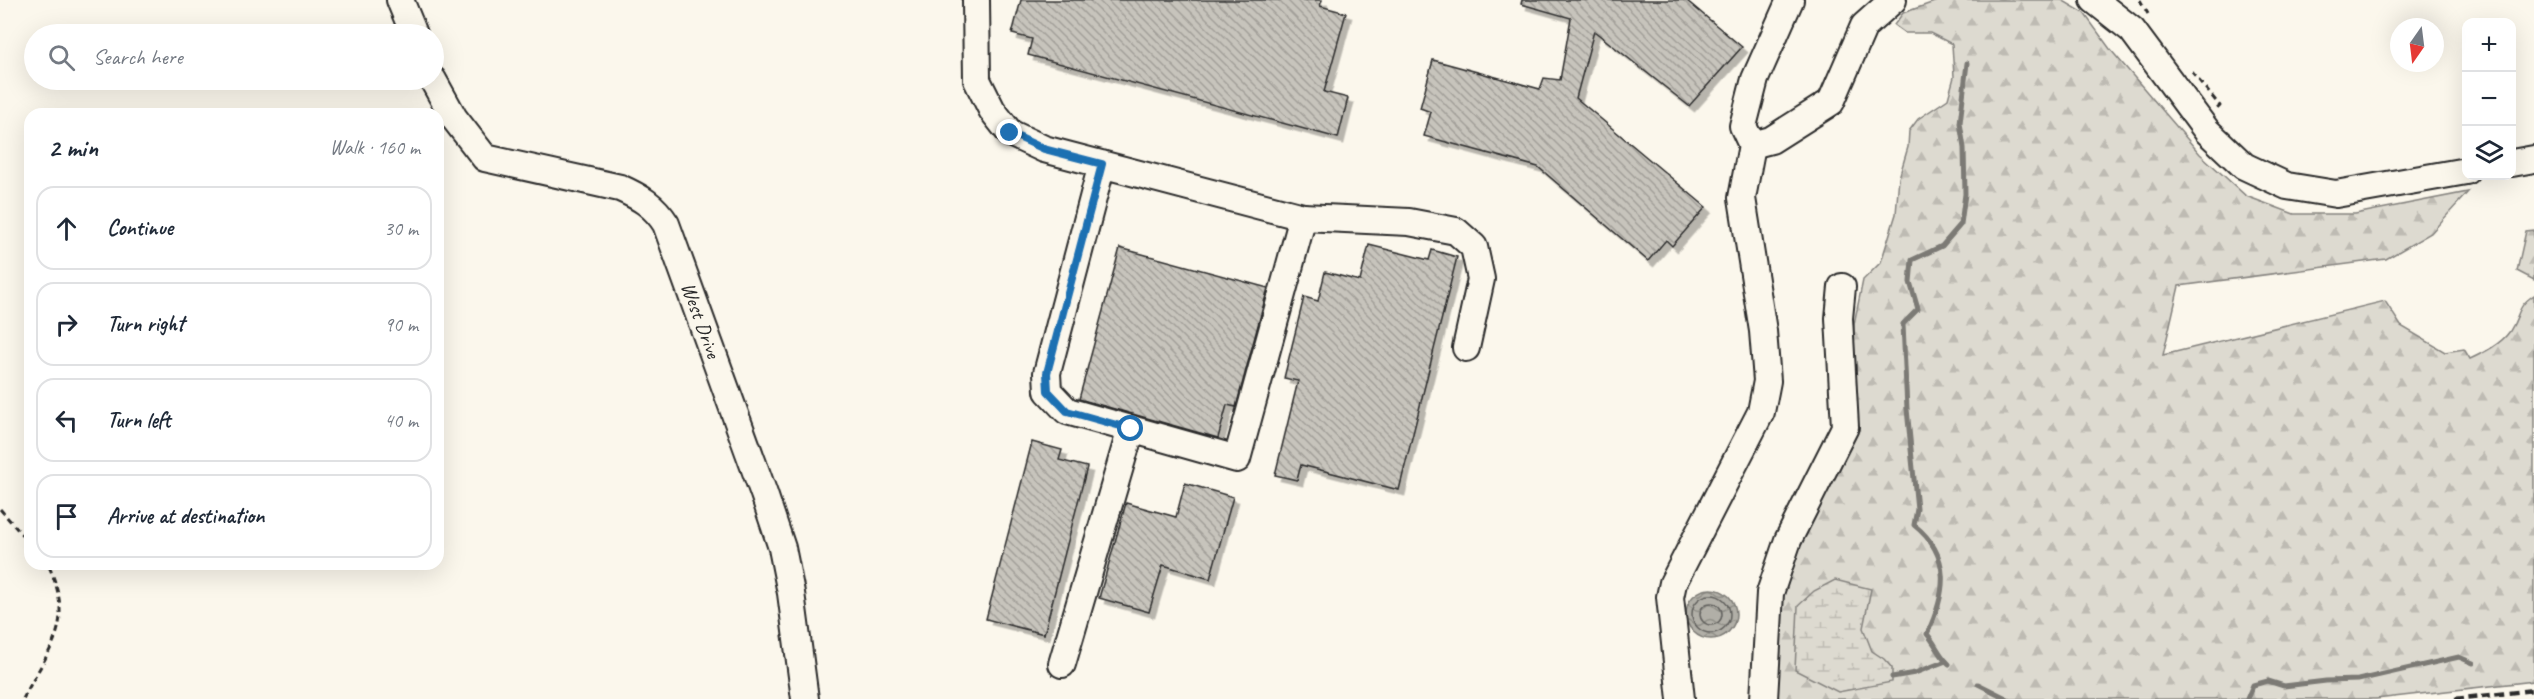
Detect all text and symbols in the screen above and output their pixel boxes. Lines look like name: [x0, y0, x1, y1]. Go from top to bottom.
north arrow: [2390, 18, 2444, 72]
map controls: [2462, 18, 2516, 180]
button: +: [2462, 18, 2516, 72]
search box: [24, 24, 444, 90]
icon: search: [45, 41, 78, 74]
text: Search here: [93, 43, 183, 71]
button: −: [2462, 72, 2516, 126]
route end: [996, 119, 1022, 145]
button: layers: [2462, 126, 2516, 180]
text: 2 min: [48, 131, 98, 164]
text: Walk · 160 m: [330, 135, 420, 160]
icon: ahead: [50, 212, 83, 245]
text: Continue: [107, 214, 173, 242]
text: 30 m: [384, 216, 418, 241]
street label: West Drive: [675, 279, 727, 363]
icon: right: [50, 308, 83, 341]
text: Turn right: [107, 310, 184, 338]
text: 90 m: [384, 312, 418, 337]
icon: left: [50, 404, 83, 437]
text: Turn left: [107, 406, 171, 434]
text: 40 m: [384, 408, 418, 433]
route start: [1117, 415, 1143, 441]
icon: arrive: [50, 500, 83, 533]
text: Arrive at destination: [107, 502, 264, 530]

